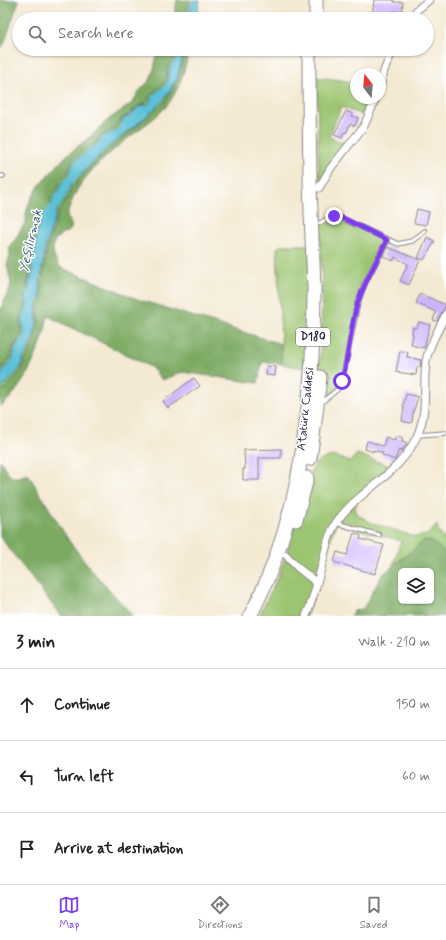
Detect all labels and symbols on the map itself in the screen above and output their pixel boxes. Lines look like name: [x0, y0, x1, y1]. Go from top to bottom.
north arrow: [350, 68, 386, 104]
water label: Yeşilırmak: [16, 207, 47, 274]
route end: [325, 207, 343, 225]
road number: D180: [296, 328, 330, 346]
street label: Atatürk Caddesi: [294, 366, 318, 451]
route start: [333, 372, 351, 390]

